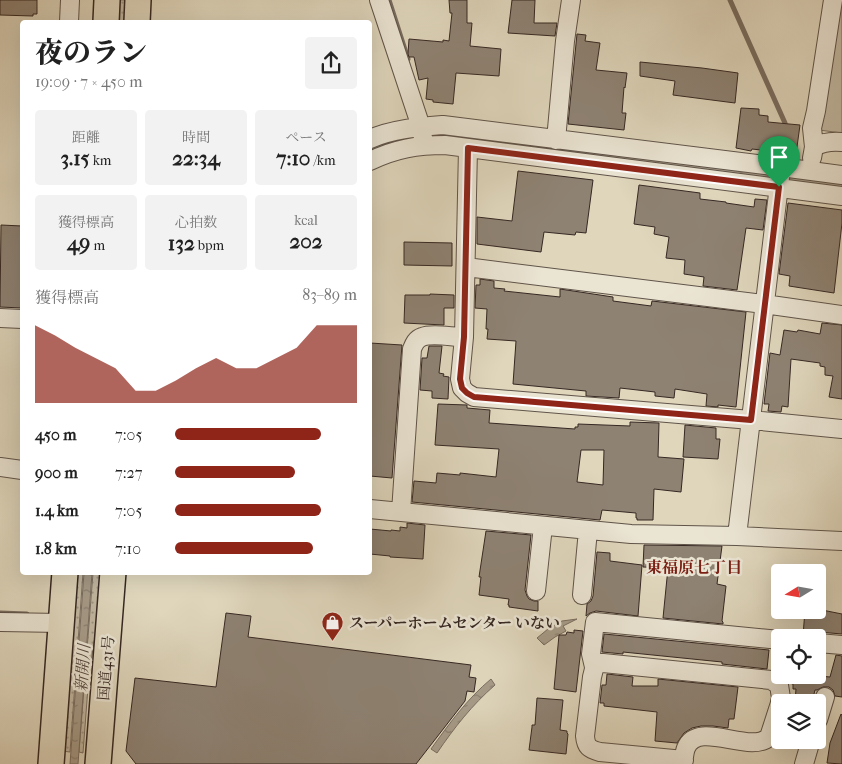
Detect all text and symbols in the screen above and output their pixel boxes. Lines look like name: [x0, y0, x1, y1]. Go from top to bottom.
text: 夜のラン: [35, 36, 147, 69]
button: share: [305, 37, 357, 89]
text: 19:09 · 7 × 450 m: [35, 72, 143, 91]
text: 距離: [72, 129, 100, 146]
text: 時間: [182, 129, 210, 146]
text: ペース: [285, 129, 327, 146]
pin: [758, 136, 800, 187]
icon: arrive: [765, 143, 793, 171]
text: 3.15: [60, 146, 90, 170]
text: 22:34: [172, 146, 220, 170]
text: 7:10: [276, 146, 310, 170]
text: km: [90, 152, 112, 169]
text: /km: [310, 152, 336, 169]
text: kcal: [294, 212, 318, 229]
text: 獲得標高: [58, 214, 114, 231]
text: 心拍数: [175, 214, 217, 231]
text: 202: [289, 229, 323, 253]
text: 49: [67, 231, 90, 255]
text: 132: [168, 231, 195, 255]
text: m: [90, 237, 105, 254]
text: bpm: [195, 237, 224, 254]
text: 83–89 m: [302, 285, 357, 304]
text: 獲得標高: [35, 288, 99, 307]
text: 450 m: [35, 425, 76, 444]
text: 7:05: [115, 425, 142, 444]
text: 900 m: [35, 463, 78, 482]
text: 7:27: [115, 463, 143, 482]
text: 1.4 km: [35, 501, 79, 520]
text: 7:05: [115, 501, 142, 520]
text: 1.8 km: [35, 539, 77, 558]
text: 7:10: [115, 539, 141, 558]
district label: 東福原七丁目: [646, 558, 742, 577]
north arrow: [771, 564, 826, 619]
map controls: [771, 564, 826, 749]
shop icon: スーパーホームセンター いない: [321, 611, 345, 642]
place label: スーパーホームセンター いない: [349, 614, 560, 632]
button: locate: [771, 629, 826, 684]
street label: 国道431号: [94, 635, 118, 701]
water label: 新開川: [71, 641, 94, 693]
button: layers: [771, 694, 826, 749]

